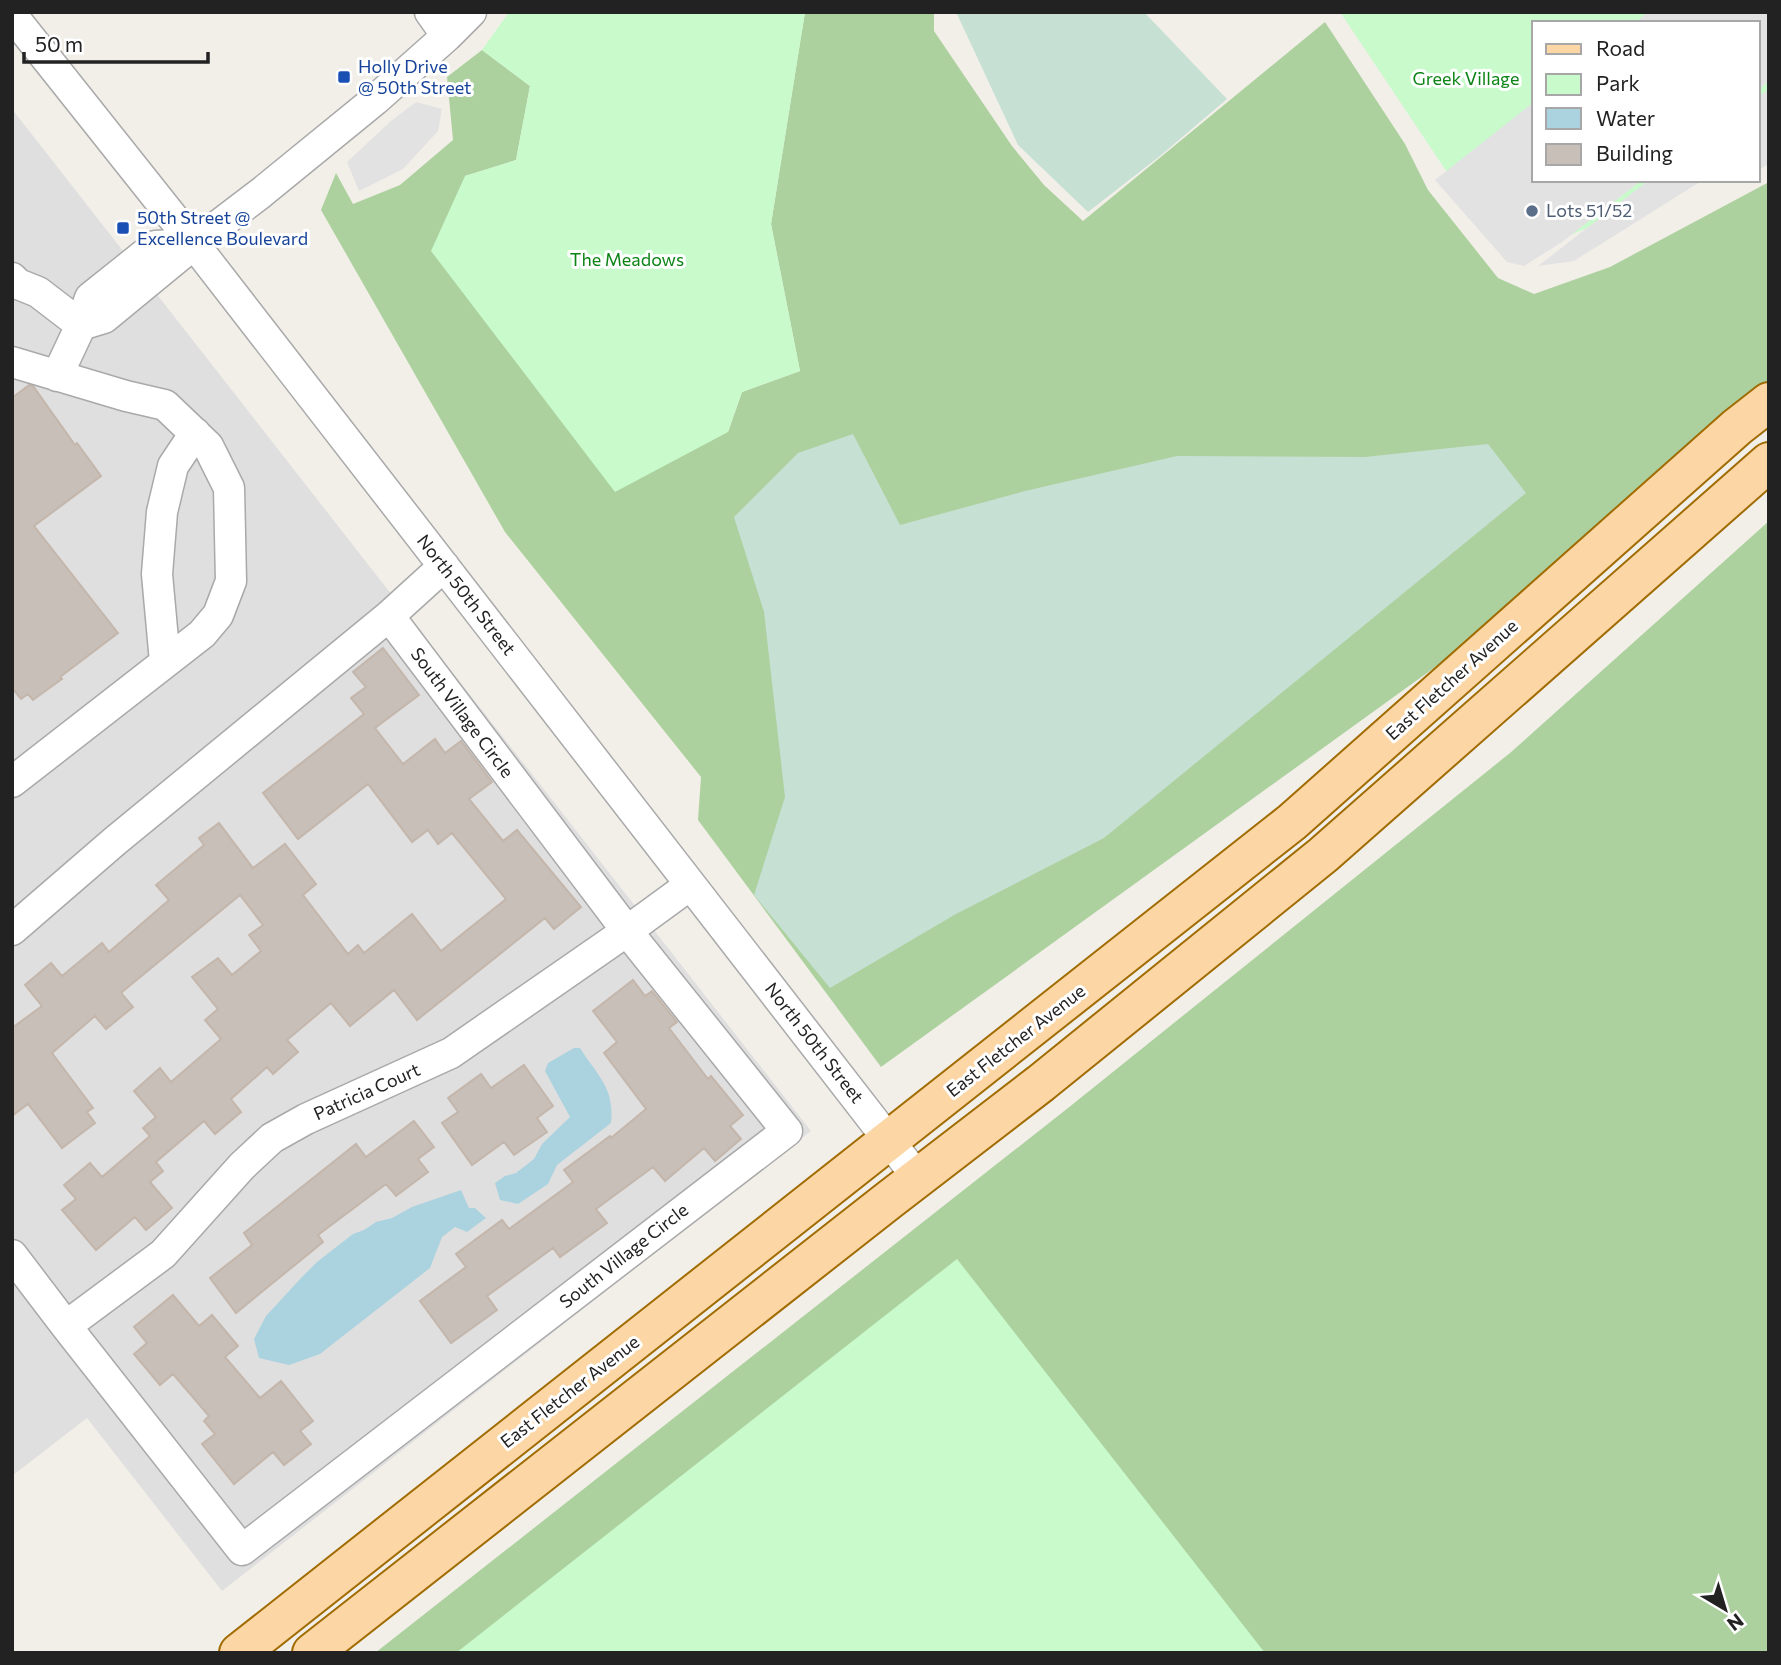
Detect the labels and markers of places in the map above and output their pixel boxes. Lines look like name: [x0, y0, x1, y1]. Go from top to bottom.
place label: Holly Drive @ 50th Street: [358, 55, 471, 98]
marker: Holly Drive @ 50th Street: [336, 69, 352, 85]
place label: Lots 51/52: [1546, 199, 1632, 221]
marker: Lots 51/52: [1524, 203, 1540, 219]
place label: 50th Street @ Excellence Boulevard: [137, 206, 308, 249]
marker: 50th Street @ Excellence Boulevard: [115, 220, 131, 236]

